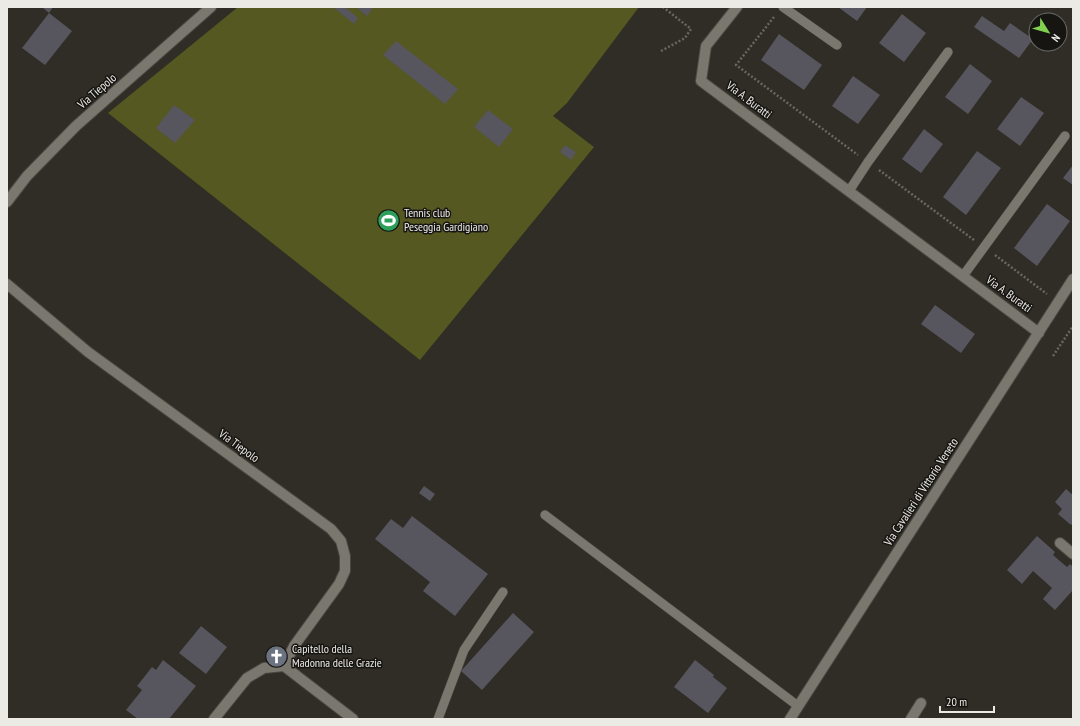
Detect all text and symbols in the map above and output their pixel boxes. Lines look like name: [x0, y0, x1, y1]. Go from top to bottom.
north arrow: [1028, 12, 1068, 52]
text: N: [1049, 31, 1063, 45]
street label: Via Tiepolo: [73, 70, 119, 112]
street label: Via A. Buratti: [723, 77, 775, 122]
place label: Tennis club Peseggia Gardigiano: [404, 205, 488, 234]
sports icon: Tennis club Peseggia Gardigiano: [376, 207, 402, 233]
street label: Via A. Buratti: [983, 271, 1035, 315]
street label: Via Tiepolo: [215, 425, 263, 465]
street label: Via Cavalieri di Vittorio Veneto: [880, 435, 961, 549]
place label: Capitello della Madonna delle Grazie: [292, 641, 382, 670]
church icon: Capitello della Madonna delle Grazie: [263, 643, 289, 669]
scale bar: [940, 688, 994, 714]
text: 20 m: [946, 694, 967, 709]

